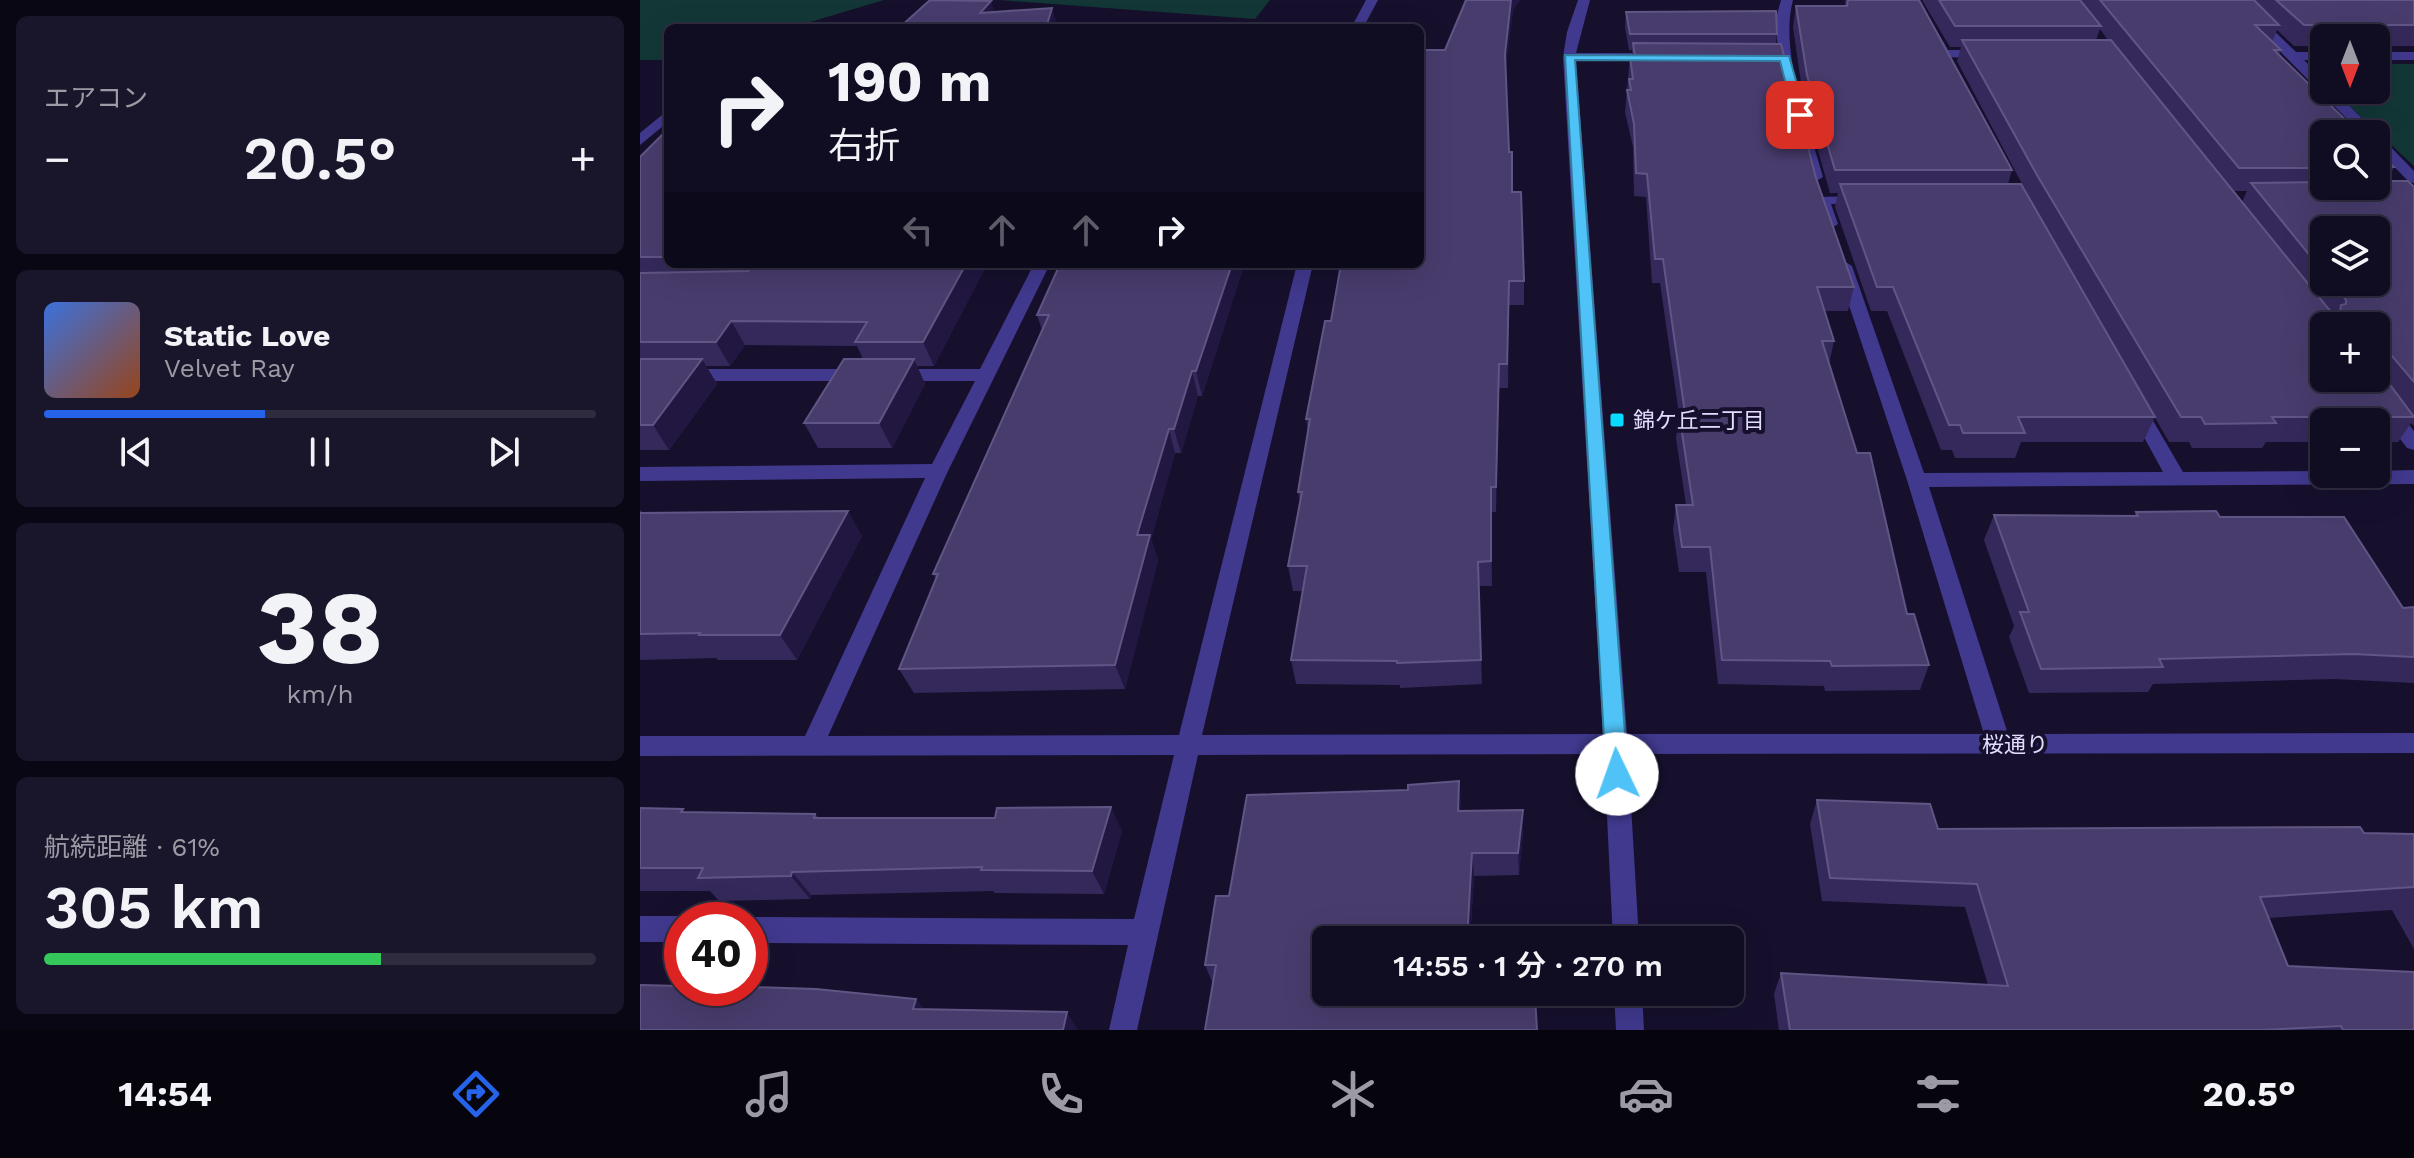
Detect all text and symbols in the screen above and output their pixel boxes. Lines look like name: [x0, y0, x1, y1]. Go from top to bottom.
north arrow: [2310, 24, 2390, 104]
map controls: [2310, 24, 2390, 488]
text: 190 m: [828, 49, 991, 115]
icon: right: [696, 56, 800, 160]
pin: [1766, 81, 1834, 149]
text: エアコン: [44, 83, 148, 113]
icon: arrive: [1778, 93, 1822, 137]
button: search: [2310, 120, 2390, 200]
text: 20.5°: [243, 123, 397, 194]
text: 右折: [828, 125, 900, 167]
text: −: [44, 133, 71, 185]
text: +: [569, 133, 596, 185]
icon: left: [896, 208, 940, 252]
icon: ahead: [980, 208, 1024, 252]
icon: ahead: [1064, 208, 1108, 252]
icon: right: [1148, 208, 1192, 252]
button: layers: [2310, 216, 2390, 296]
button: +: [2310, 312, 2390, 392]
text: Static Love: [164, 318, 330, 353]
text: Velvet Ray: [164, 353, 295, 383]
place label: 錦ケ丘二丁目: [1633, 408, 1765, 433]
button: −: [2310, 408, 2390, 488]
marker: 錦ケ丘二丁目: [1608, 411, 1626, 429]
icon: previous: [114, 430, 158, 474]
icon: pause: [298, 430, 342, 474]
icon: next: [482, 430, 526, 474]
text: 38: [257, 566, 383, 688]
text: km/h: [287, 679, 353, 709]
position arrow: [1575, 732, 1659, 816]
street label: 桜通り: [1982, 732, 2048, 757]
text: 航続距離 · 61%: [44, 832, 220, 862]
text: 305 km: [44, 872, 263, 943]
speed limit sign: 40: [664, 902, 768, 1006]
text: 14:55 · 1 分 · 270 m: [1393, 948, 1663, 983]
icon: directions: [448, 1066, 504, 1122]
icon: music: [741, 1066, 797, 1122]
icon: phone: [1033, 1066, 1089, 1122]
icon: climate: [1325, 1066, 1381, 1122]
icon: car: [1618, 1066, 1674, 1122]
icon: filters: [1910, 1066, 1966, 1122]
text: 14:54: [118, 1073, 212, 1115]
text: 20.5°: [2202, 1073, 2296, 1115]

